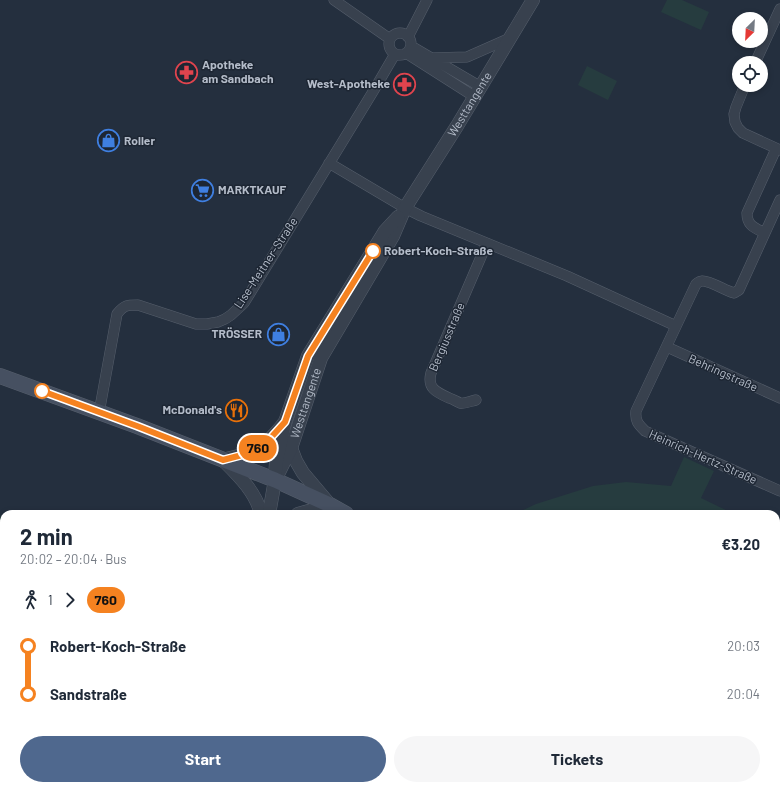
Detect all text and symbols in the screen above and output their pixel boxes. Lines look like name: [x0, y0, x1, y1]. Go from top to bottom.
north arrow: [732, 12, 768, 48]
map controls: [732, 12, 768, 92]
button: locate: [732, 56, 768, 92]
place label: Apotheke am Sandbach: [202, 57, 274, 85]
pharmacy icon: Apotheke am Sandbach: [174, 59, 200, 85]
street label: Westtangente: [444, 69, 494, 139]
pharmacy icon: West-Apotheke: [392, 71, 418, 97]
place label: West-Apotheke: [307, 76, 390, 90]
shop icon: Roller: [96, 128, 122, 154]
place label: Roller: [124, 133, 155, 147]
supermarket icon: MARKTKAUF: [190, 177, 216, 203]
place label: MARKTKAUF: [218, 182, 287, 196]
street label: Lise-Meitner-Straße: [230, 214, 300, 311]
marker: Robert-Koch-Straße: [365, 243, 381, 259]
place label: Robert-Koch-Straße: [384, 243, 493, 257]
street label: Bergiusstraße: [425, 300, 467, 373]
shop icon: TRÖSSER: [265, 321, 291, 347]
place label: TRÖSSER: [212, 326, 262, 340]
street label: Behringstraße: [687, 351, 760, 394]
street label: Westtangente: [287, 366, 323, 440]
unlabelled marker: [34, 383, 50, 399]
restaurant icon: McDonald's: [224, 397, 250, 423]
place label: McDonald's: [162, 402, 222, 416]
street label: Heinrich-Hertz-Straße: [647, 426, 760, 486]
line badge: 760: [235, 435, 281, 461]
text: 760: [247, 439, 269, 456]
text: 2 min: [20, 523, 73, 549]
text: €3.20: [721, 535, 760, 553]
text: 20:02 – 20:04 · Bus: [20, 551, 126, 567]
icon: walk: [20, 589, 42, 611]
icon: forward: [59, 589, 81, 611]
text: 760: [95, 591, 117, 608]
text: 1: [48, 592, 53, 608]
text: Robert-Koch-Straße: [50, 637, 186, 655]
text: 20:03: [727, 638, 760, 654]
text: Sandstraße: [50, 685, 127, 703]
text: 20:04: [727, 686, 760, 702]
button: Start: [20, 736, 386, 782]
button: Tickets: [394, 736, 760, 782]

